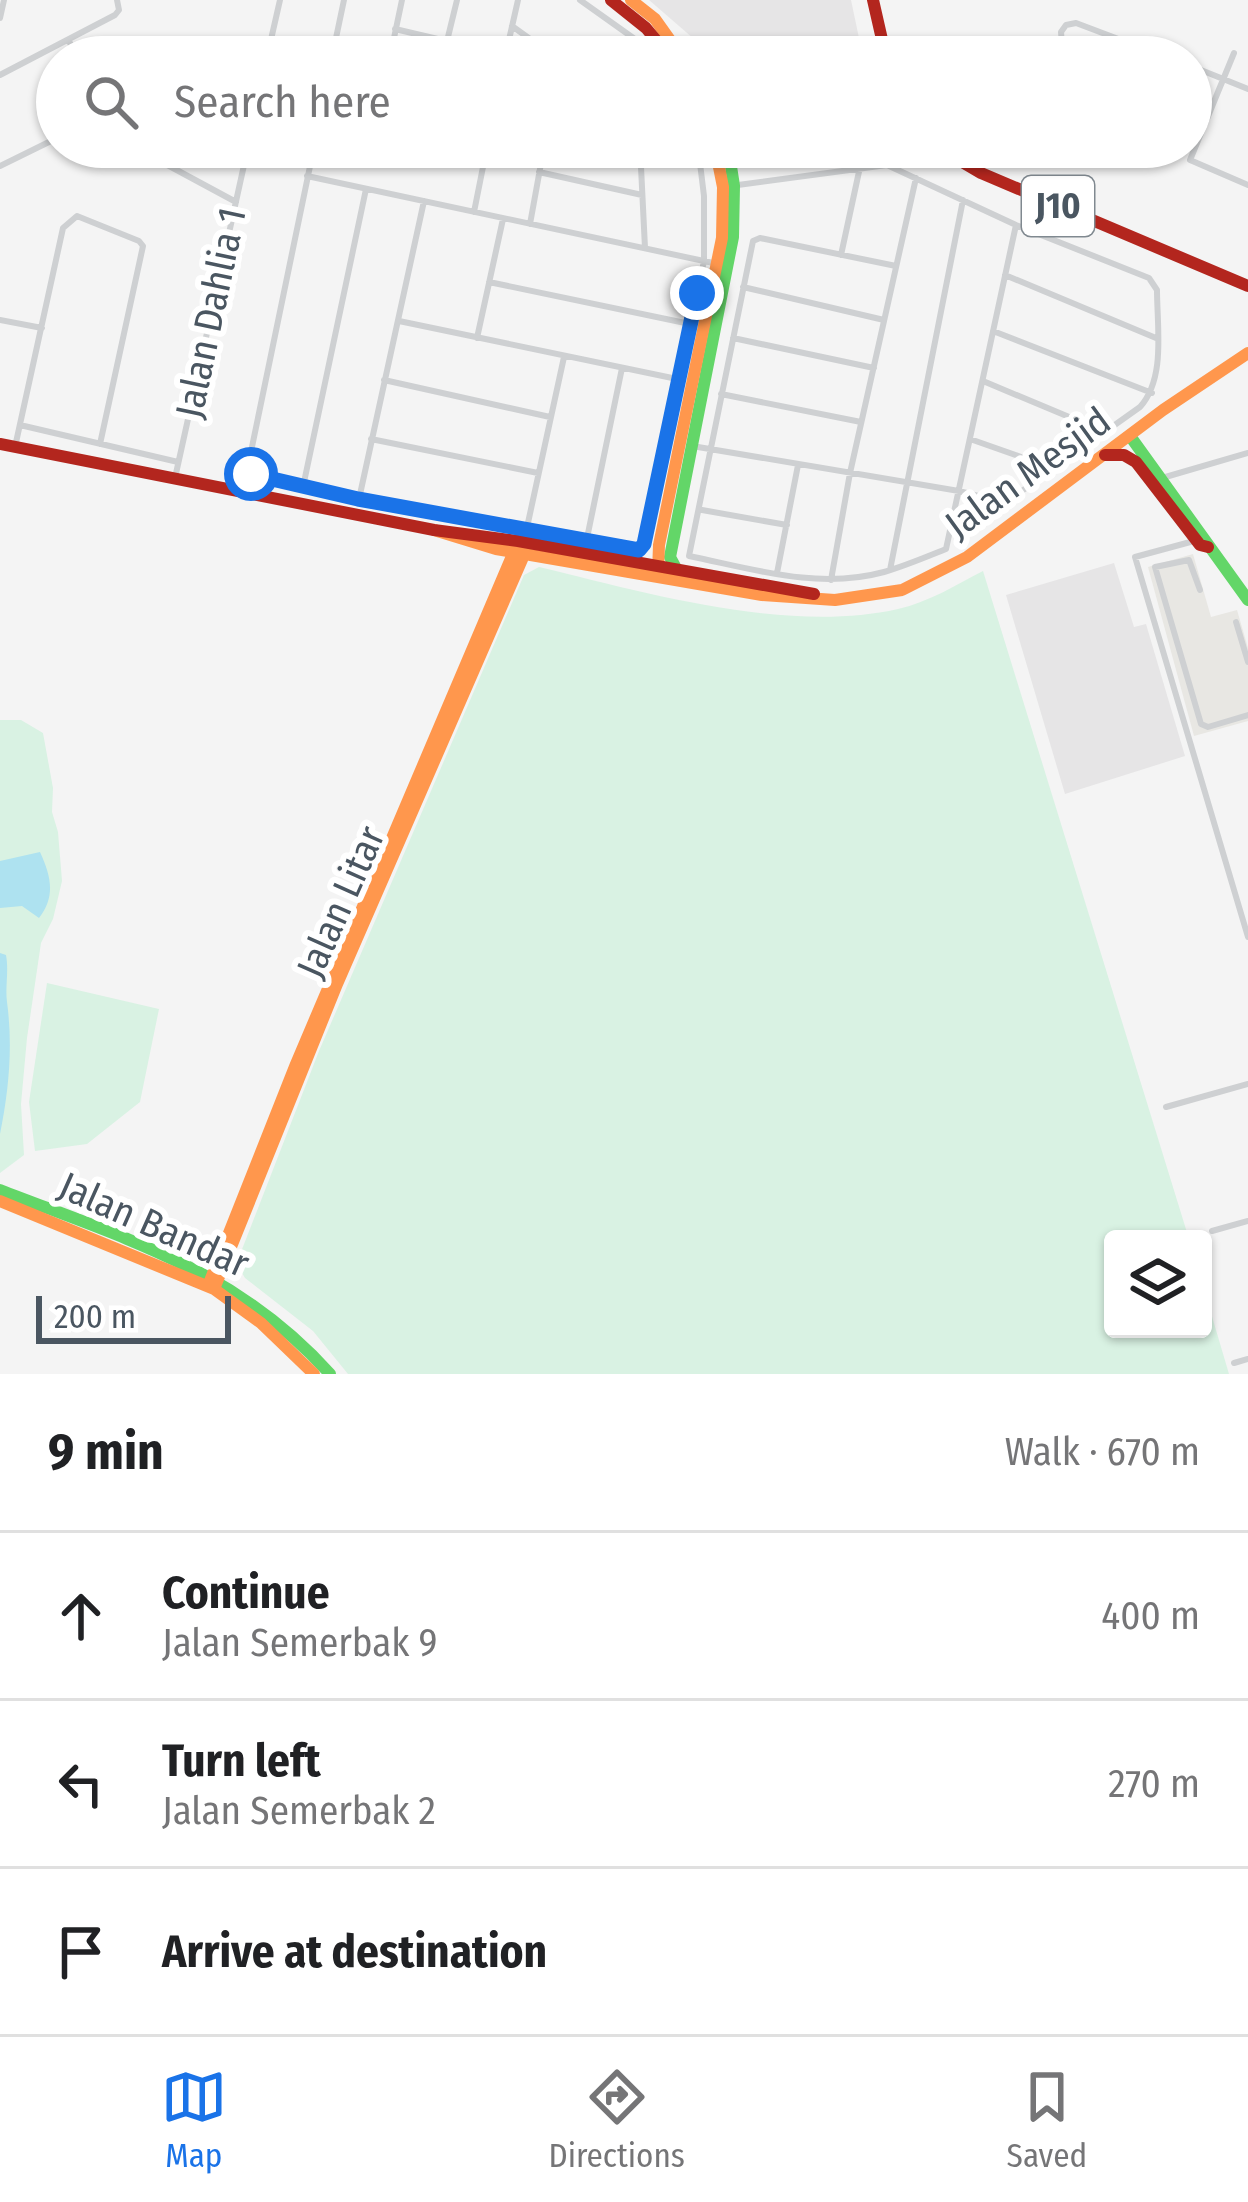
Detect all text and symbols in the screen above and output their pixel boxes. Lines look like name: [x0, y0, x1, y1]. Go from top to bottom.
search box: [36, 36, 1212, 168]
icon: search: [78, 69, 144, 135]
text: Search here: [174, 75, 391, 129]
road number: J10: [1022, 176, 1094, 236]
street label: Jalan Dahlia 1: [166, 204, 256, 422]
route end: [670, 266, 724, 320]
street label: Jalan Mesjid: [937, 398, 1119, 548]
route start: [224, 447, 278, 501]
street label: Jalan Litar: [287, 819, 395, 985]
street label: Jalan Bandar: [52, 1163, 256, 1287]
map controls: [1104, 1230, 1212, 1338]
button: layers: [1104, 1230, 1212, 1338]
scale bar: [36, 1290, 231, 1343]
text: 200 m: [54, 1297, 136, 1337]
text: 9 min: [48, 1421, 164, 1483]
text: Walk · 670 m: [1005, 1429, 1200, 1475]
text: Continue: [162, 1566, 330, 1620]
icon: ahead: [48, 1583, 114, 1649]
text: 400 m: [1101, 1593, 1200, 1639]
text: Jalan Semerbak 9: [162, 1620, 438, 1666]
text: Turn left: [162, 1734, 321, 1788]
icon: left: [48, 1751, 114, 1817]
text: 270 m: [1108, 1761, 1200, 1807]
text: Jalan Semerbak 2: [162, 1788, 436, 1834]
icon: arrive: [48, 1919, 114, 1985]
text: Arrive at destination: [162, 1925, 547, 1979]
tab: Map: [161, 2064, 227, 2176]
tab: Directions: [548, 2064, 685, 2176]
tab: Saved: [1007, 2064, 1087, 2176]

